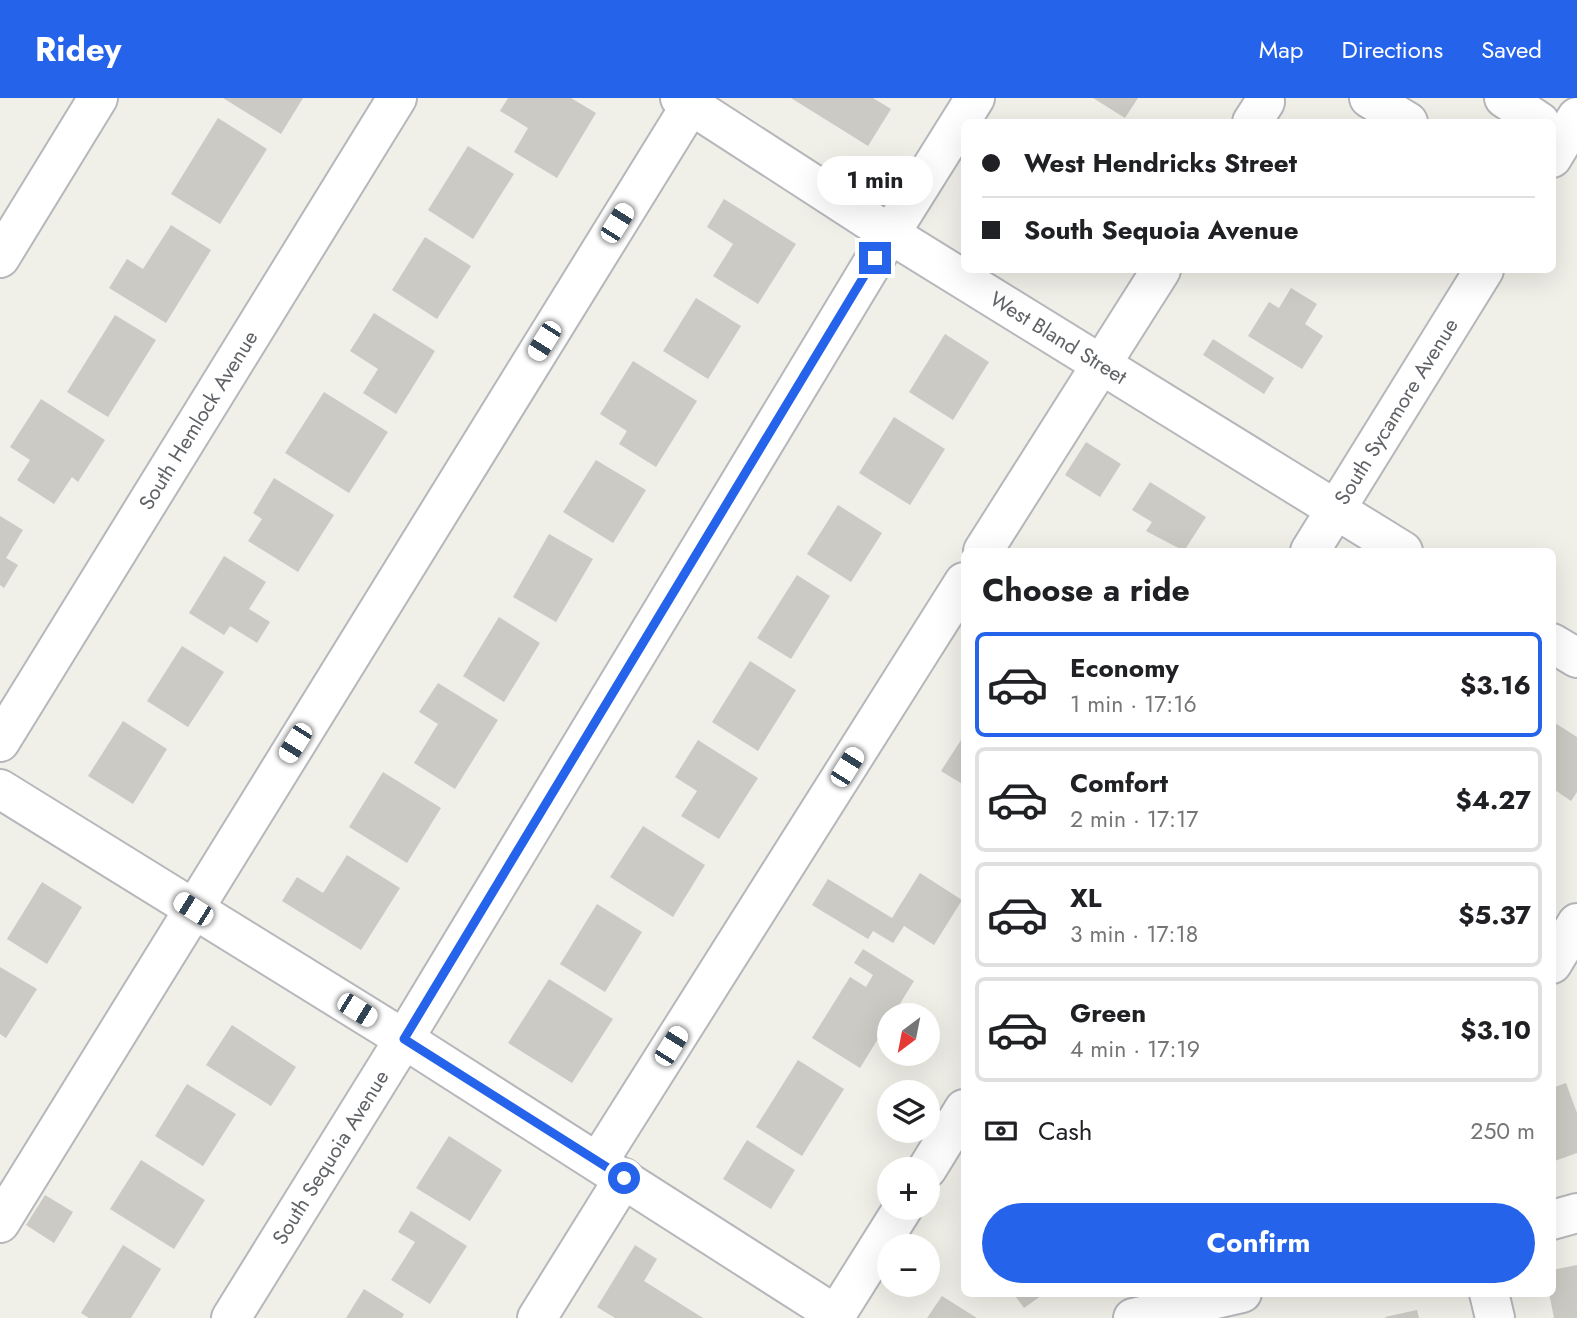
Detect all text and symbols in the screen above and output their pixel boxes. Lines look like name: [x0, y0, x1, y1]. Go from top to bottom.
text: Ridey: [35, 26, 121, 73]
text: Map: [1259, 32, 1304, 67]
text: Directions: [1342, 32, 1443, 67]
text: Saved: [1481, 32, 1542, 67]
text: West Hendricks Street: [1024, 144, 1297, 182]
callout: 1 min: [817, 156, 933, 206]
text: 1 min: [846, 163, 904, 197]
car: [597, 200, 638, 246]
text: South Sequoia Avenue: [1024, 211, 1299, 249]
route end: [859, 242, 891, 274]
street label: West Bland Street: [984, 284, 1132, 392]
street label: South Sycamore Avenue: [1327, 312, 1466, 511]
car: [524, 318, 565, 364]
street label: South Hemlock Avenue: [132, 325, 265, 516]
text: Choose a ride: [982, 567, 1190, 613]
text: Economy: [1070, 649, 1179, 687]
icon: car: [986, 653, 1049, 716]
text: $3.16: [1460, 666, 1531, 704]
text: 1 min · 17:16: [1070, 687, 1197, 721]
car: [275, 720, 316, 766]
car: [827, 744, 868, 790]
text: Comfort: [1070, 764, 1168, 802]
icon: car: [986, 768, 1049, 831]
text: $4.27: [1456, 781, 1531, 819]
text: 2 min · 17:17: [1070, 802, 1198, 836]
text: XL: [1070, 879, 1102, 917]
icon: car: [986, 883, 1049, 946]
car: [170, 889, 217, 929]
text: $5.37: [1458, 896, 1531, 934]
text: 3 min · 17:18: [1070, 917, 1198, 951]
car: [334, 990, 381, 1030]
text: Green: [1070, 994, 1146, 1032]
icon: car: [986, 998, 1049, 1061]
north arrow: [877, 1003, 940, 1066]
map controls: [877, 1003, 940, 1297]
text: $3.10: [1460, 1011, 1531, 1049]
car: [651, 1023, 692, 1069]
text: 4 min · 17:19: [1070, 1032, 1200, 1066]
street label: South Sequoia Avenue: [265, 1064, 396, 1251]
button: layers: [877, 1080, 940, 1143]
icon: cash: [982, 1112, 1020, 1150]
text: Cash: [1038, 1112, 1092, 1150]
text: 250 m: [1470, 1114, 1535, 1148]
button: +: [877, 1157, 940, 1220]
route start: [608, 1162, 640, 1194]
button: Confirm: [982, 1203, 1535, 1283]
button: −: [877, 1234, 940, 1297]

